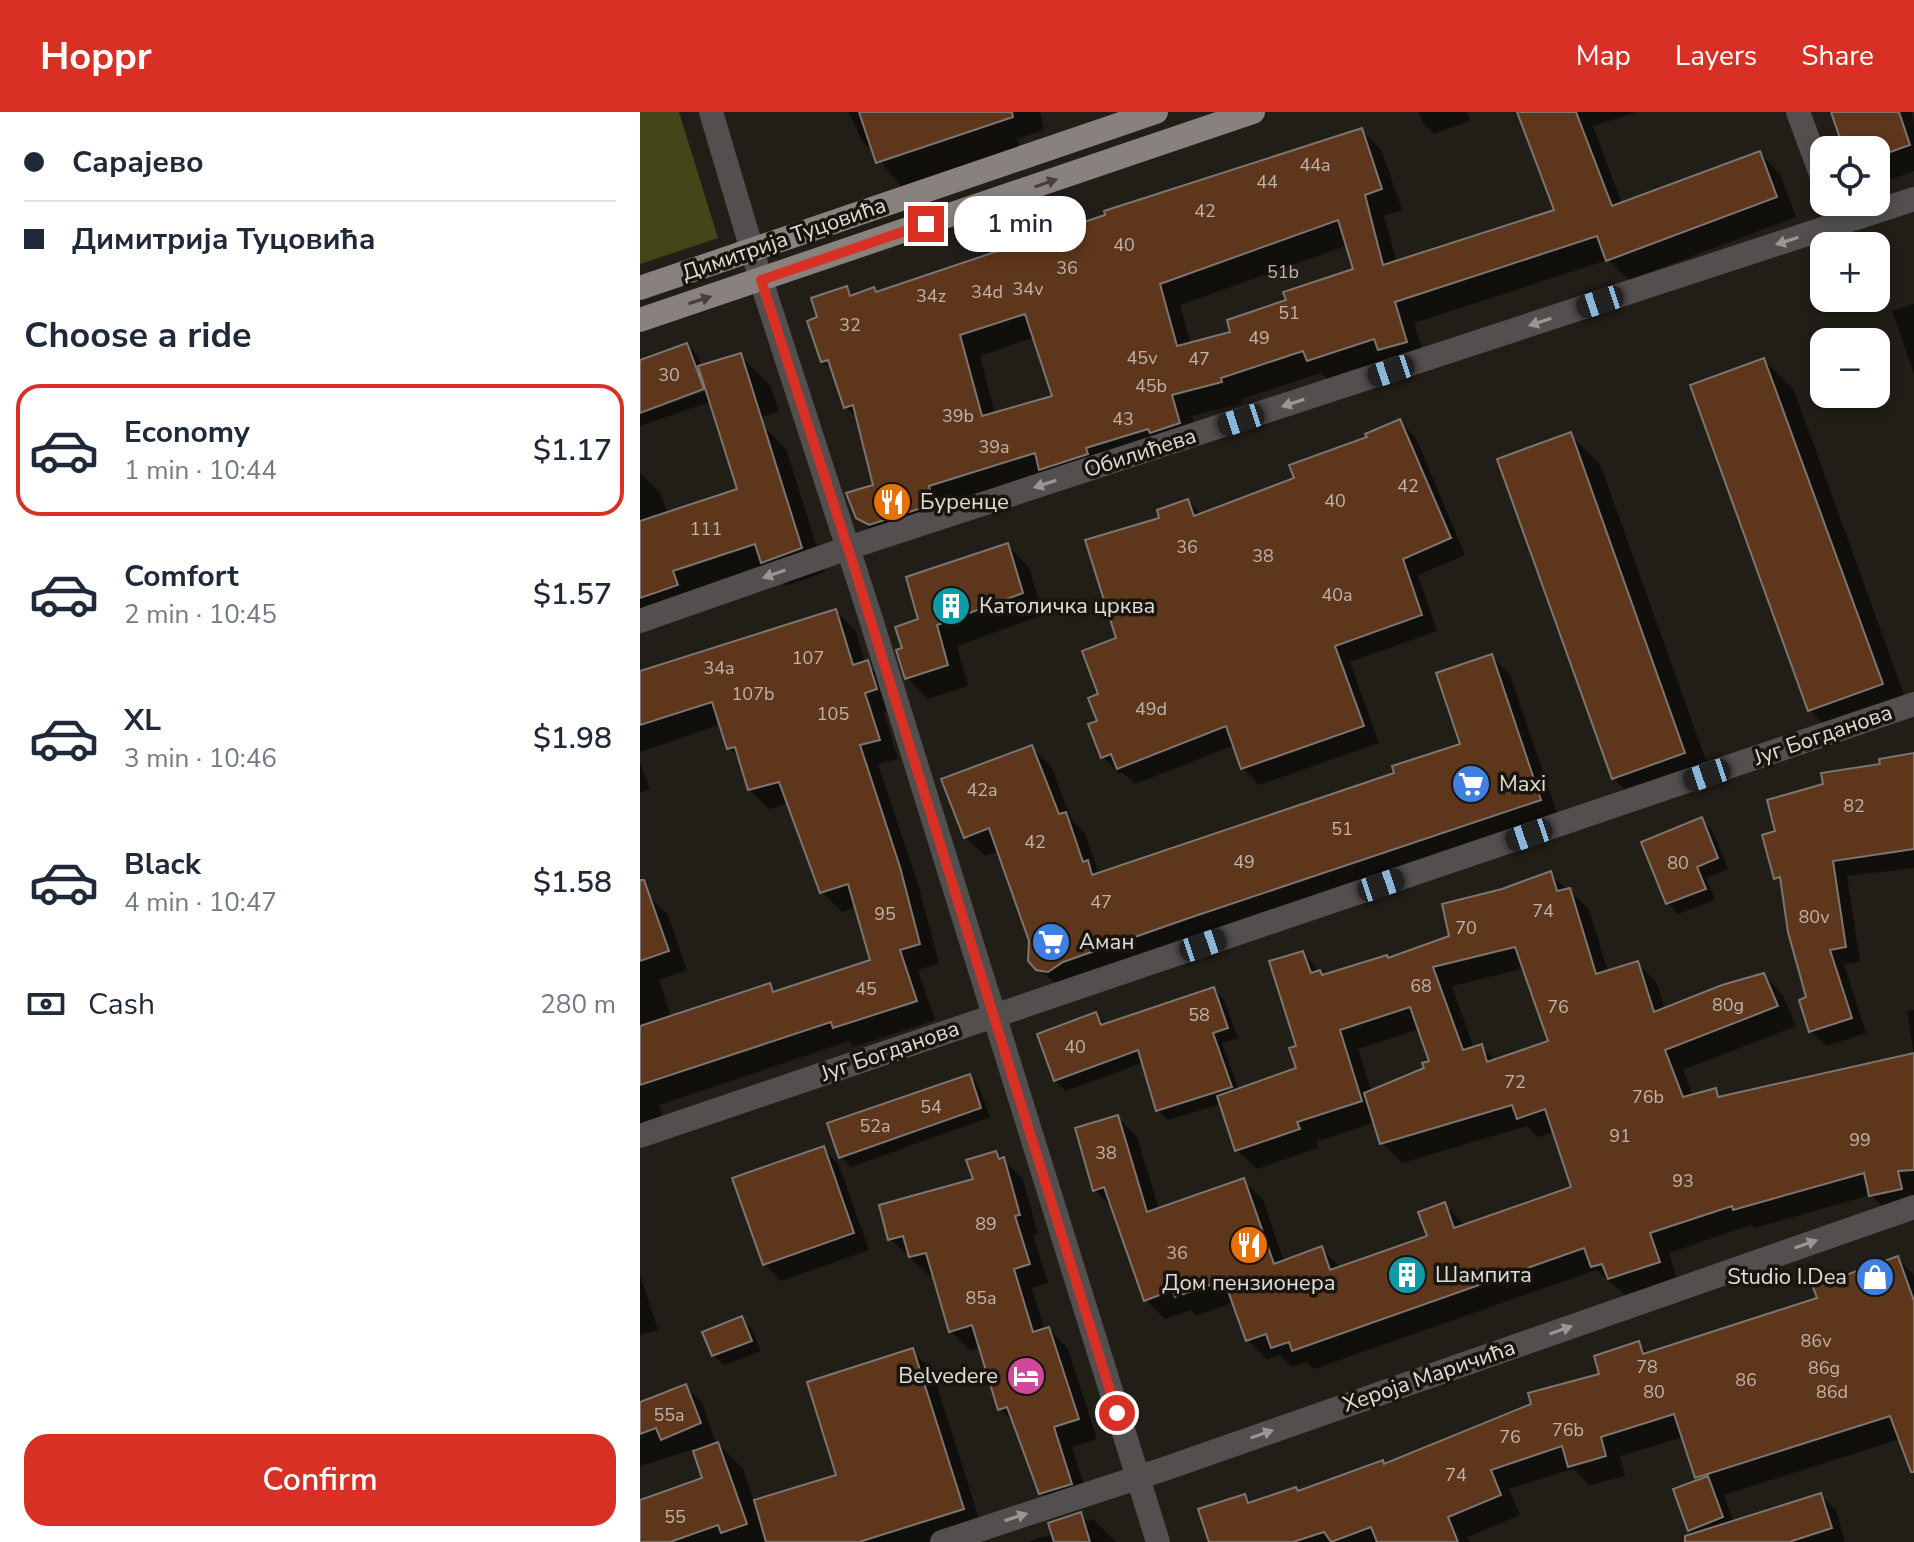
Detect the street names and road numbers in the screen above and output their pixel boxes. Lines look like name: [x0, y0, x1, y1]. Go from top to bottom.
street label: Димитрија Туцовића: [678, 190, 890, 288]
street label: Обилићева: [1080, 421, 1200, 485]
street label: Југ Богданова: [1749, 697, 1896, 773]
street label: Југ Богданова: [816, 1013, 963, 1089]
street label: Хероја Маричића: [1339, 1332, 1519, 1420]

